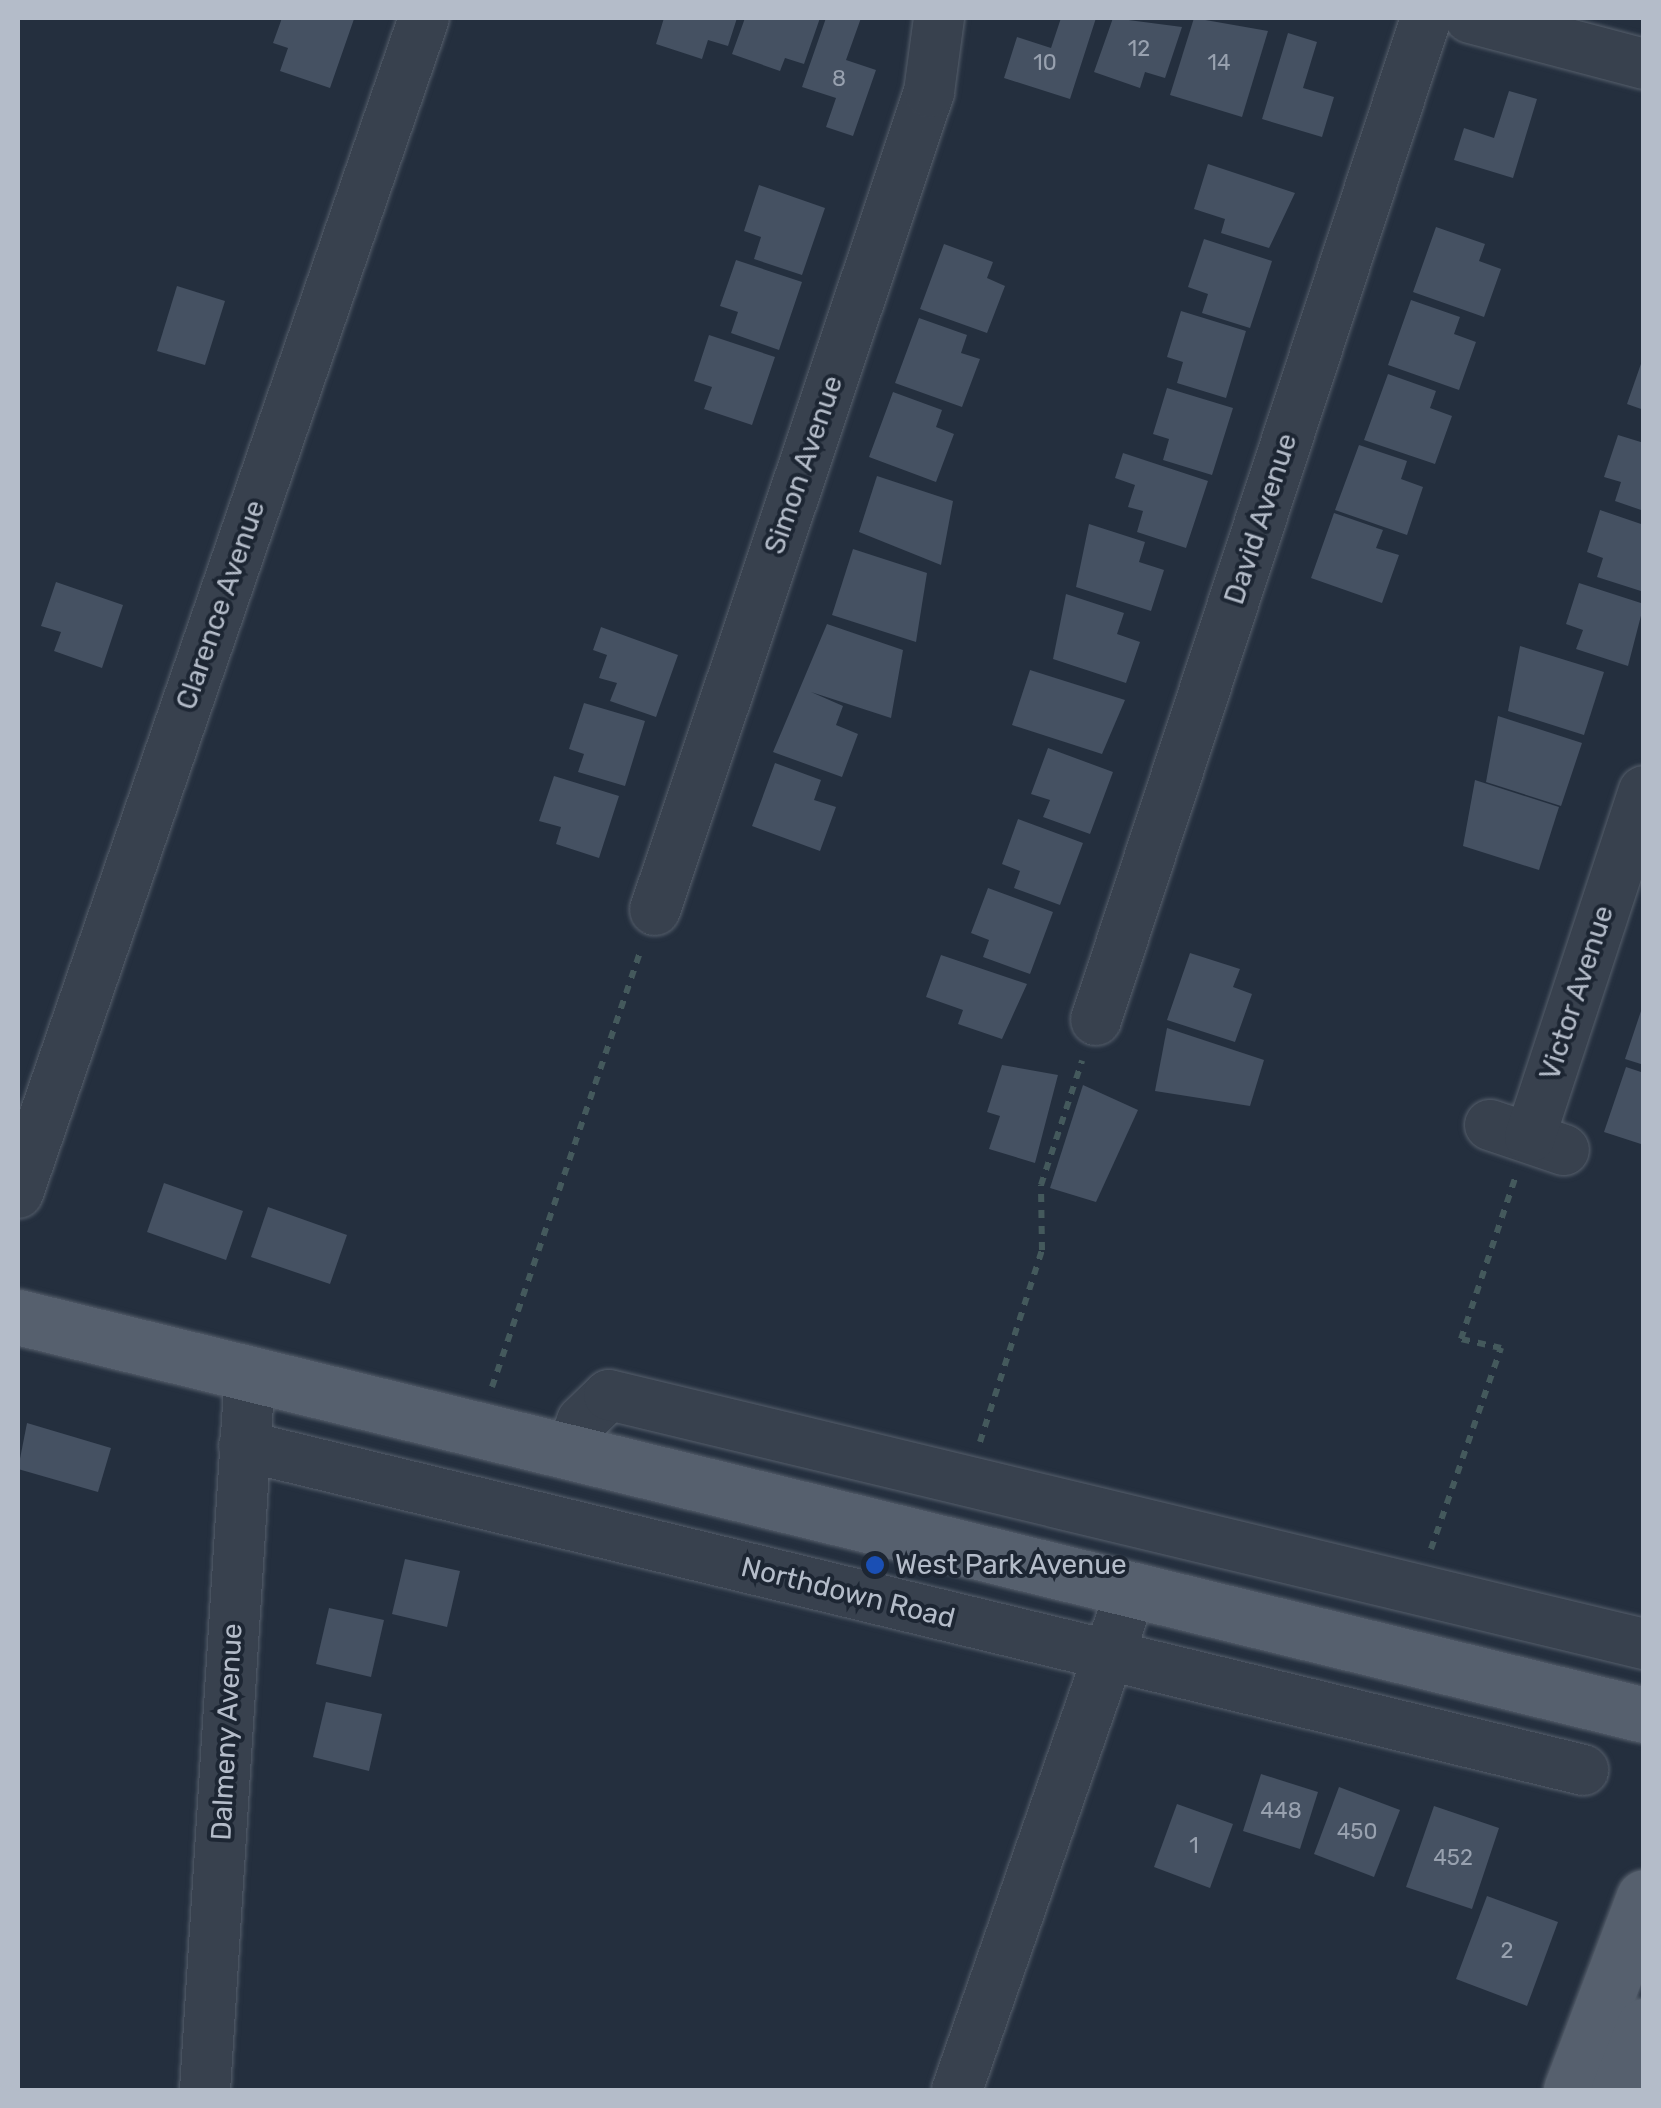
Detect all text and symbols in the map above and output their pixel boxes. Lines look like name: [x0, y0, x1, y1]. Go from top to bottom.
house number: 12: [1128, 36, 1150, 62]
house number: 10: [1033, 50, 1057, 76]
house number: 14: [1207, 50, 1231, 76]
house number: 8: [832, 66, 846, 92]
street label: Simon Avenue: [758, 371, 850, 559]
street label: David Avenue: [1217, 429, 1305, 609]
street label: Clarence Avenue: [169, 496, 273, 714]
street label: Victor Avenue: [1533, 901, 1621, 1085]
place label: West Park Avenue: [895, 1548, 1128, 1582]
street label: Northdown Road: [738, 1550, 958, 1636]
marker: West Park Avenue: [864, 1554, 886, 1576]
street label: Dalmeny Avenue: [204, 1622, 250, 1842]
house number: 448: [1260, 1798, 1302, 1824]
house number: 450: [1337, 1819, 1377, 1845]
house number: 1: [1189, 1833, 1199, 1859]
house number: 452: [1433, 1845, 1473, 1871]
house number: 2: [1501, 1938, 1513, 1964]

